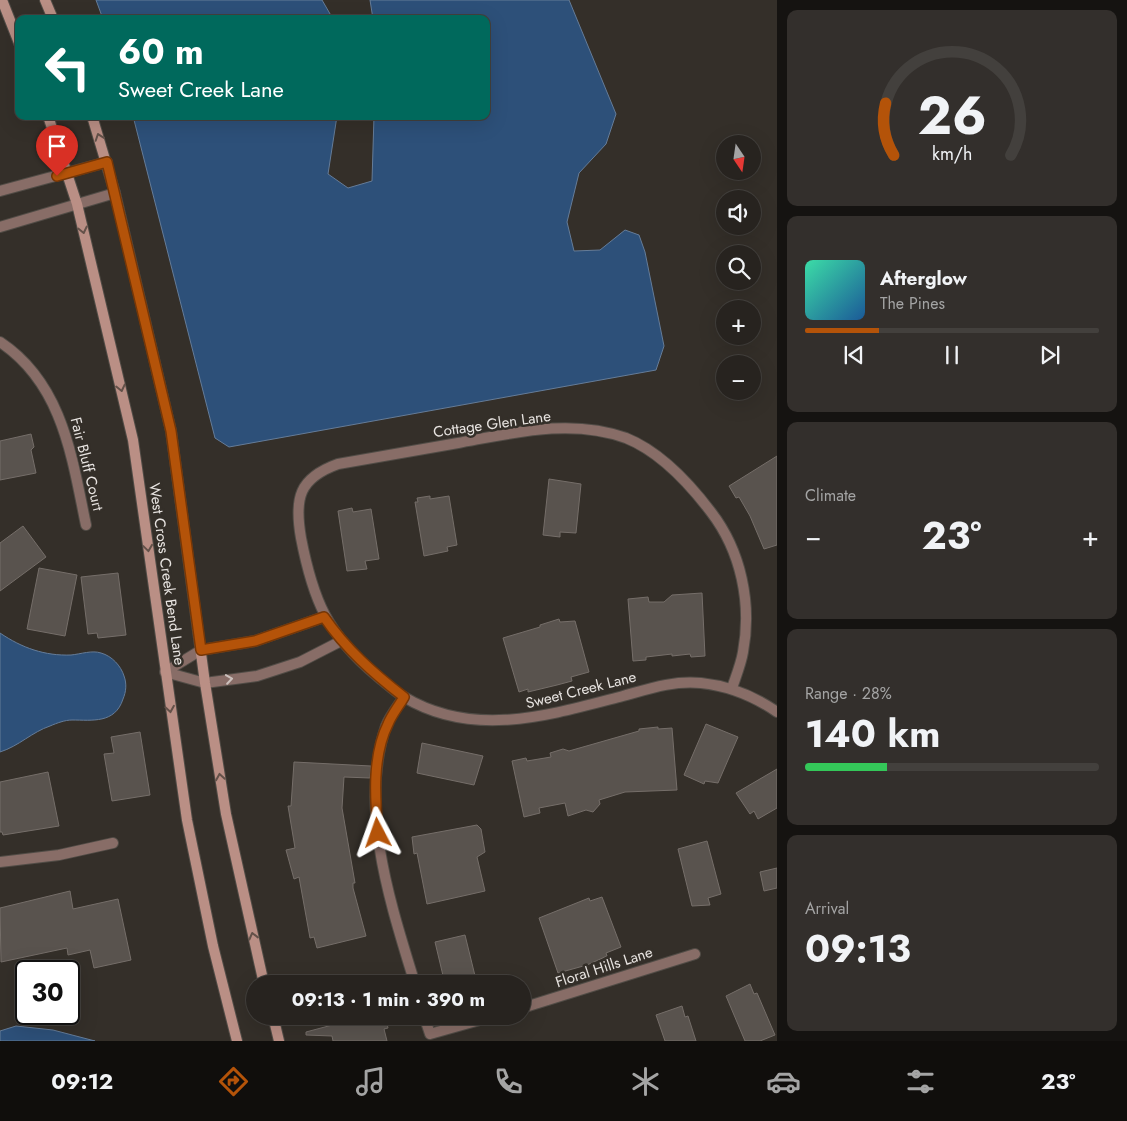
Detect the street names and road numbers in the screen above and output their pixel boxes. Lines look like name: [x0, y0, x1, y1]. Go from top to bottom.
street label: Cottage Glen Lane: [432, 405, 552, 443]
street label: Fair Bluff Court: [65, 415, 109, 513]
street label: West Cross Creek Bend Lane: [143, 481, 191, 667]
street label: Sweet Creek Lane: [523, 666, 639, 714]
street label: Floral Hills Lane: [553, 941, 656, 993]

